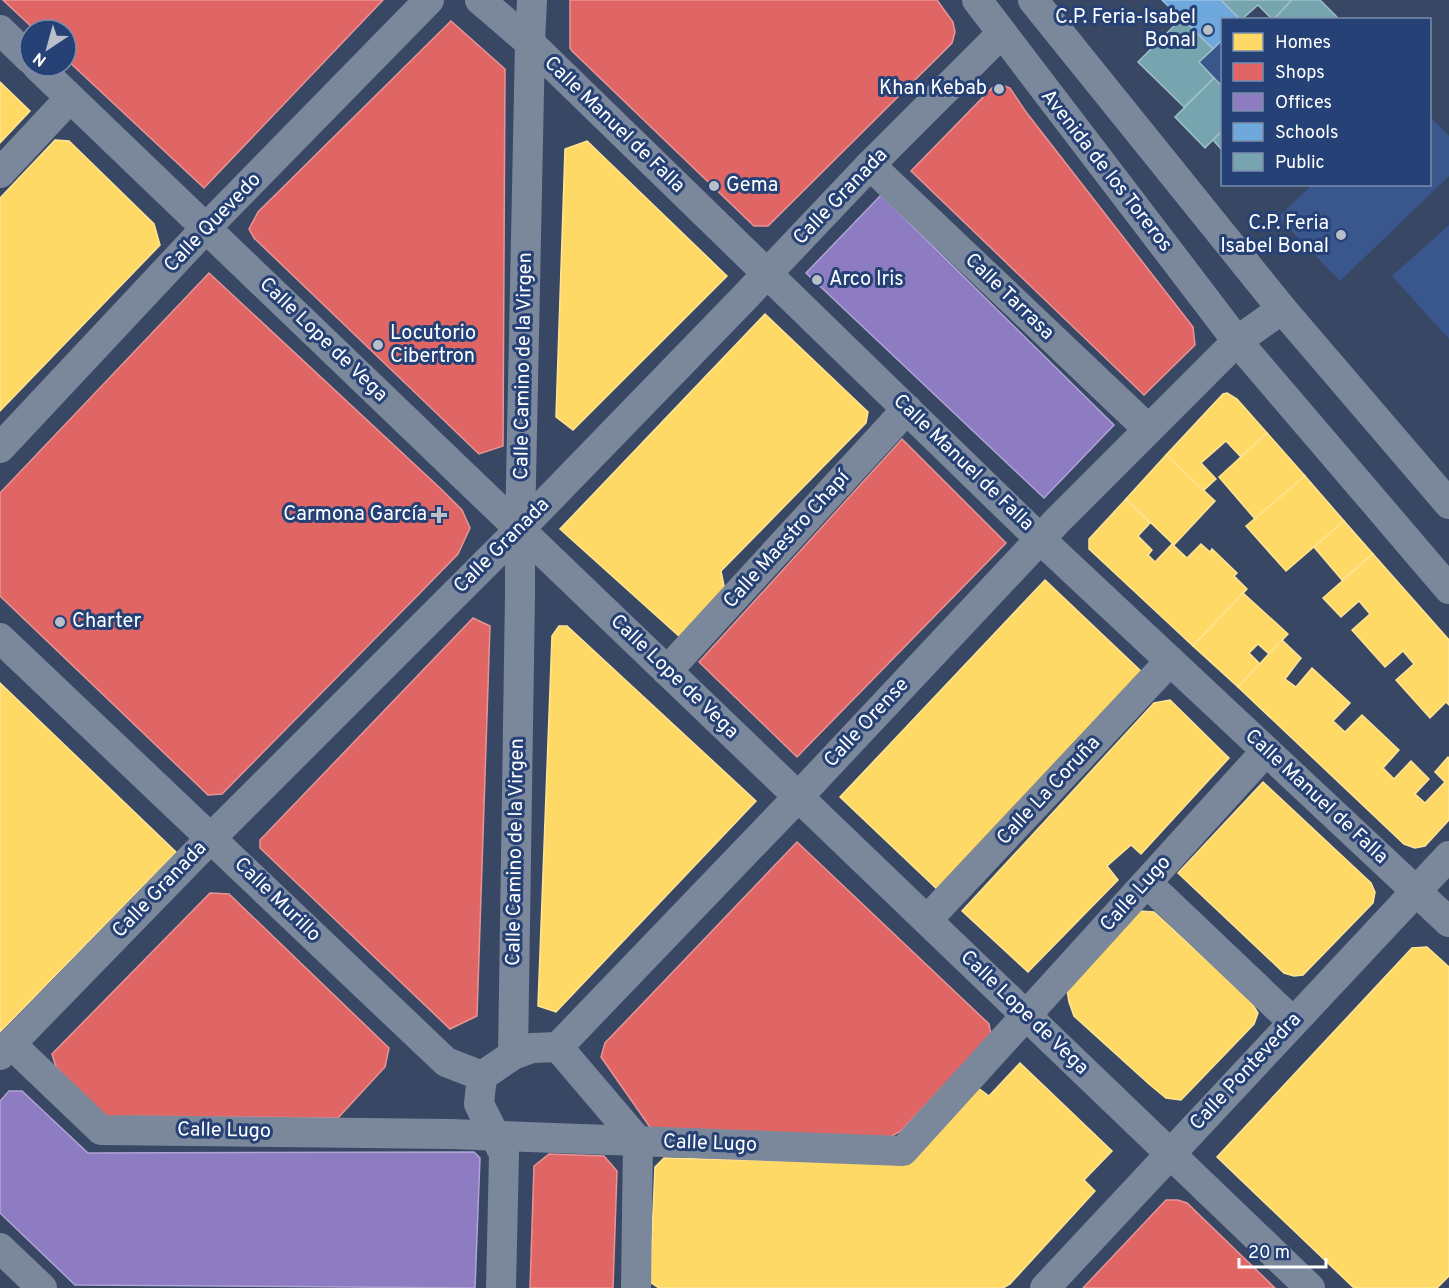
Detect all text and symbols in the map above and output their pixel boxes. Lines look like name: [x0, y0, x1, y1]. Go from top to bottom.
place label: C.P. Feria-Isabel Bonal: [1055, 5, 1196, 54]
north arrow: [18, 18, 78, 78]
legend: [1221, 18, 1431, 186]
marker: C.P. Feria-Isabel Bonal: [1201, 23, 1215, 37]
text: Homes: [1275, 32, 1331, 55]
text: N: [30, 47, 51, 70]
street label: Calle Manuel de Falla: [538, 51, 690, 199]
text: Shops: [1275, 62, 1325, 85]
place label: Khan Kebab: [879, 76, 987, 102]
marker: Khan Kebab: [992, 82, 1006, 96]
street label: Avenida de los Toreros: [1034, 84, 1178, 258]
text: Offices: [1275, 92, 1332, 115]
text: Schools: [1275, 122, 1338, 145]
street label: Calle Granada: [788, 143, 894, 251]
text: Public: [1275, 152, 1325, 175]
street label: Calle Quevedo: [159, 168, 267, 278]
place label: Gema: [726, 173, 778, 199]
marker: Gema: [707, 179, 721, 193]
place label: C.P. Feria Isabel Bonal: [1220, 211, 1329, 260]
marker: C.P. Feria Isabel Bonal: [1334, 228, 1348, 242]
street label: Calle Tarrasa: [959, 248, 1059, 346]
street label: Calle Camino de la Virgen: [509, 252, 539, 480]
place label: Arco Iris: [829, 267, 904, 293]
street label: Calle Lope de Vega: [253, 272, 393, 408]
marker: Arco Iris: [810, 273, 824, 287]
place label: Locutorio Cibertron: [390, 321, 476, 370]
marker: Locutorio Cibertron: [371, 338, 385, 352]
street label: Calle Manuel de Falla: [887, 389, 1039, 537]
street label: Calle Maestro Chapí: [718, 464, 857, 614]
street label: Calle Granada: [449, 493, 555, 599]
place label: Carmona García: [283, 502, 427, 528]
marker: Carmona García: [432, 508, 446, 522]
place label: Charter: [72, 609, 141, 635]
street label: Calle Lope de Vega: [604, 609, 744, 745]
marker: Charter: [53, 615, 67, 629]
street label: Calle Orense: [819, 673, 915, 773]
street label: Calle Manuel de Falla: [1239, 724, 1393, 870]
street label: Calle La Coruña: [992, 731, 1106, 851]
street label: Calle Camino de la Virgen: [501, 738, 531, 966]
street label: Calle Granada: [107, 836, 213, 944]
street label: Calle Lugo: [1095, 850, 1177, 938]
street label: Calle Murillo: [228, 852, 326, 948]
street label: Calle Lope de Vega: [954, 945, 1094, 1081]
street label: Calle Pontevedra: [1185, 1007, 1307, 1137]
street label: Calle Lugo: [177, 1117, 271, 1145]
street label: Calle Lugo: [663, 1129, 757, 1159]
scale bar: [1239, 1231, 1326, 1269]
text: 20 m: [1248, 1242, 1290, 1265]

